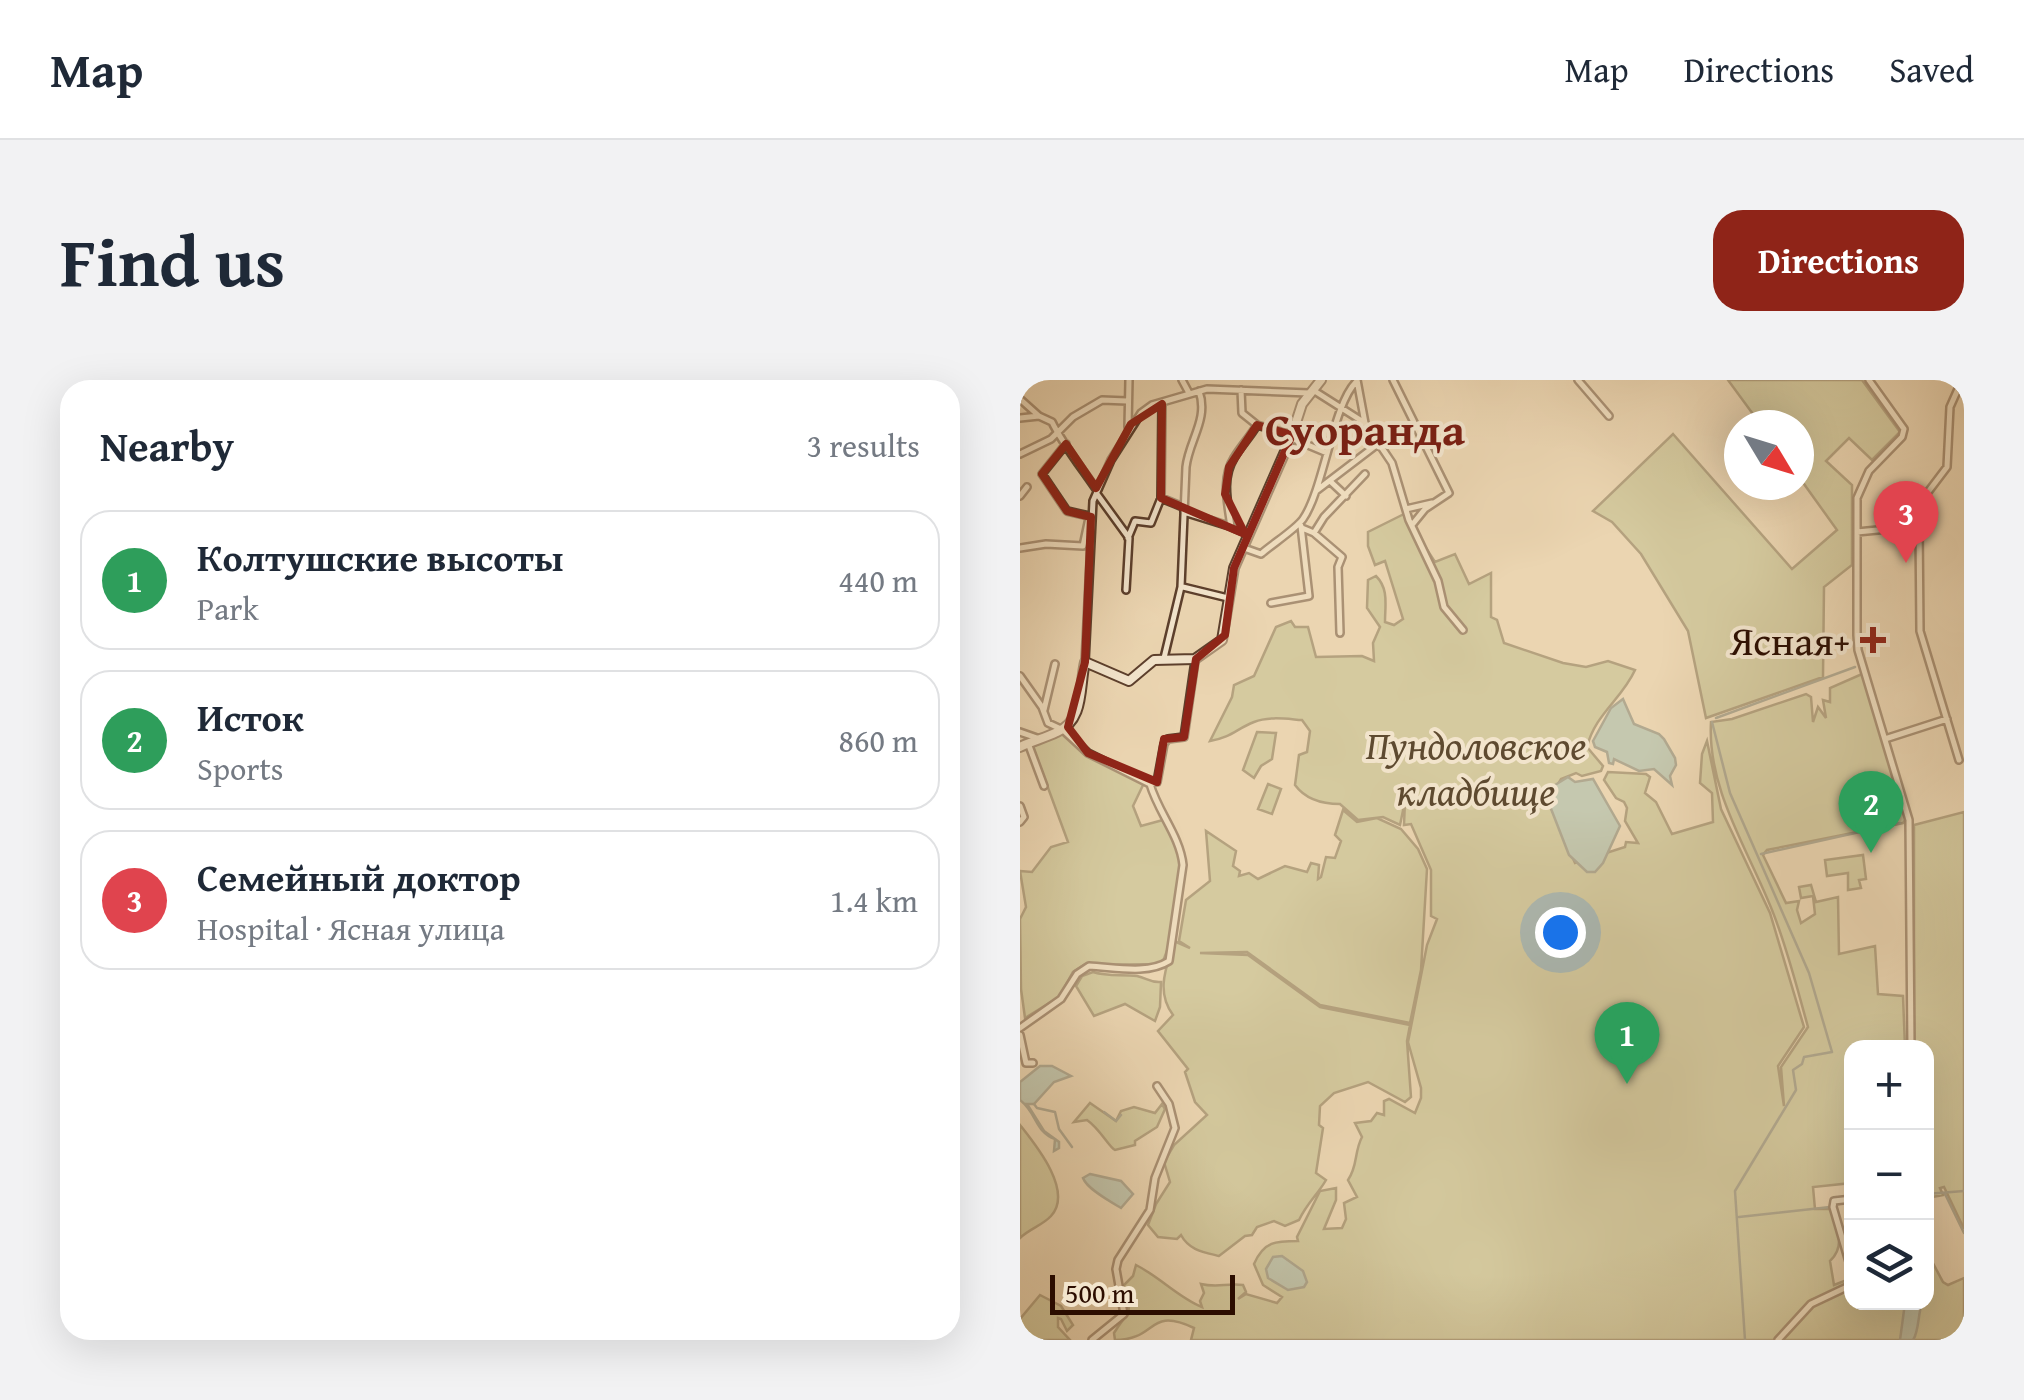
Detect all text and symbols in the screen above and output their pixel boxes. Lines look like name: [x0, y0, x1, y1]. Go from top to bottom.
text: Map: [50, 34, 143, 105]
text: Map: [1565, 44, 1629, 95]
text: Directions: [1684, 44, 1834, 95]
text: Saved: [1889, 44, 1974, 95]
text: Find us: [60, 209, 285, 312]
button: Directions: [1713, 210, 1964, 311]
district label: Суоранда: [1265, 396, 1465, 461]
north arrow: [1724, 410, 1814, 500]
text: Nearby: [100, 415, 234, 476]
text: 3 results: [807, 422, 920, 469]
pin: 3: [1874, 480, 1938, 563]
text: Колтушские высоты: [197, 529, 563, 585]
text: 1: [126, 557, 143, 604]
text: 440 m: [839, 557, 918, 604]
text: Park: [197, 585, 259, 632]
place label: Ясная+: [1729, 611, 1850, 670]
marker: Ясная+: [1860, 627, 1886, 653]
text: Исток: [197, 689, 304, 745]
park label: Пундоловское кладбище: [1366, 715, 1586, 820]
text: 2: [126, 717, 143, 764]
text: 860 m: [839, 717, 918, 764]
text: Sports: [197, 745, 283, 792]
pin: 2: [1838, 770, 1904, 853]
text: Семейный доктор: [197, 849, 521, 905]
text: 3: [126, 877, 143, 924]
text: 1.4 km: [830, 877, 918, 924]
text: Hospital · Ясная улица: [197, 905, 505, 952]
your location: [1535, 907, 1586, 958]
pin: 1: [1594, 1002, 1660, 1084]
map controls: [1844, 1040, 1934, 1310]
button: +: [1844, 1040, 1934, 1130]
button: −: [1844, 1130, 1934, 1220]
button: layers: [1844, 1220, 1934, 1310]
scale bar: [1050, 1270, 1235, 1314]
text: 500 m: [1065, 1272, 1134, 1313]

